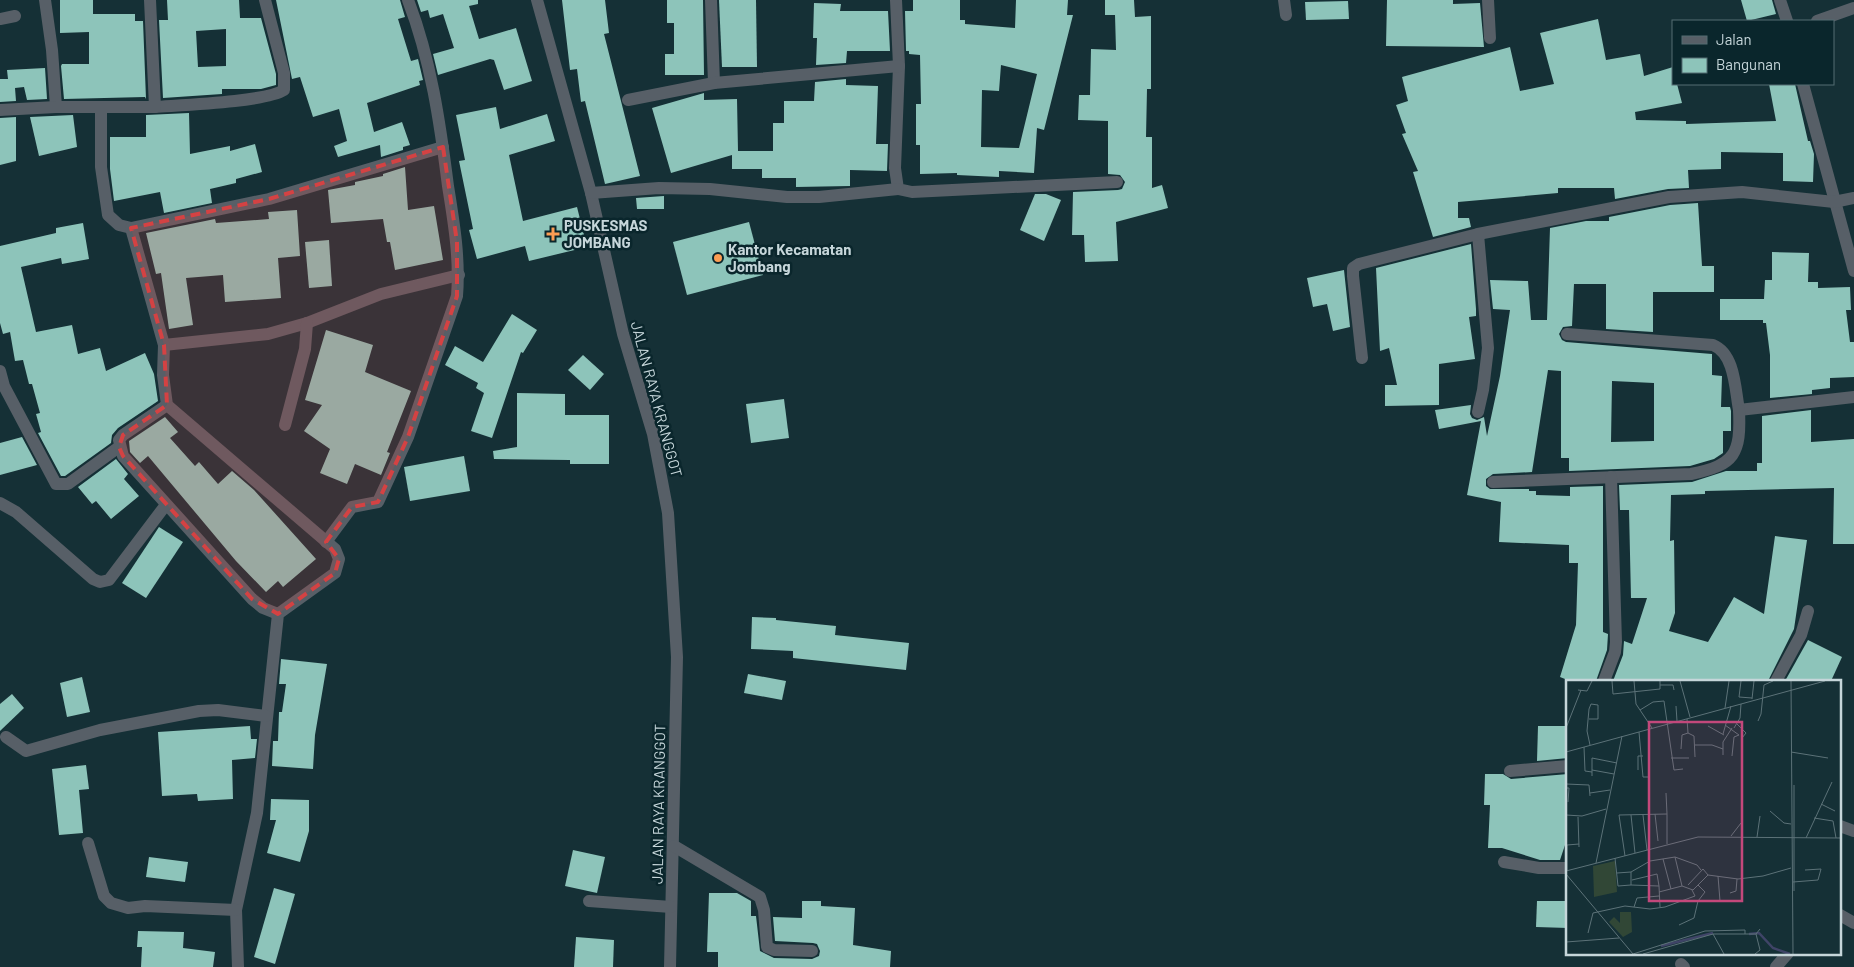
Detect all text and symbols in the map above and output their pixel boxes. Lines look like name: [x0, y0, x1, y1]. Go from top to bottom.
legend: [1672, 20, 1834, 85]
text: Jalan: [1716, 30, 1752, 48]
text: Bangunan: [1716, 55, 1781, 73]
place label: PUSKESMAS JOMBANG: [564, 216, 648, 251]
marker: PUSKESMAS JOMBANG: [546, 227, 560, 241]
place label: Kantor Kecamatan Jombang: [728, 240, 851, 275]
marker: Kantor Kecamatan Jombang: [712, 252, 724, 264]
street label: JALAN RAYA KRANGGOT: [628, 319, 686, 479]
inset map: [1566, 680, 1842, 954]
street label: JALAN RAYA KRANGGOT: [648, 724, 668, 884]

